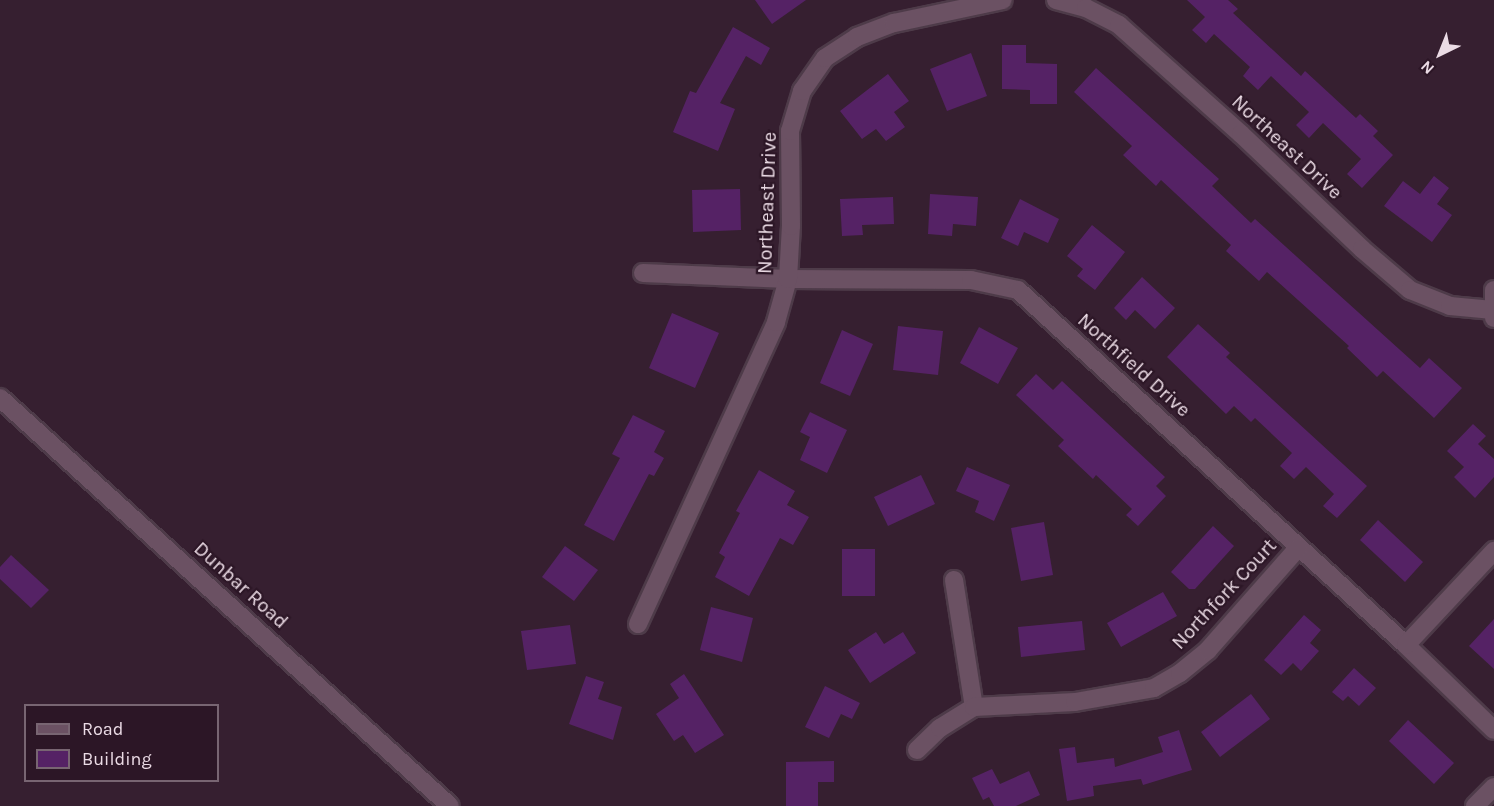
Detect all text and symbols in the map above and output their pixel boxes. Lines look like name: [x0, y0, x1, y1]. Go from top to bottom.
north arrow: [1410, 24, 1470, 84]
text: N: [1417, 57, 1438, 78]
street label: Northeast Drive: [1227, 90, 1347, 204]
street label: Northeast Drive: [753, 132, 781, 274]
street label: Northfield Drive: [1073, 308, 1195, 422]
street label: Northfork Court: [1167, 534, 1281, 654]
street label: Dunbar Road: [189, 537, 293, 633]
legend: [24, 704, 219, 782]
text: Road: [82, 718, 123, 740]
text: Building: [82, 748, 152, 770]

